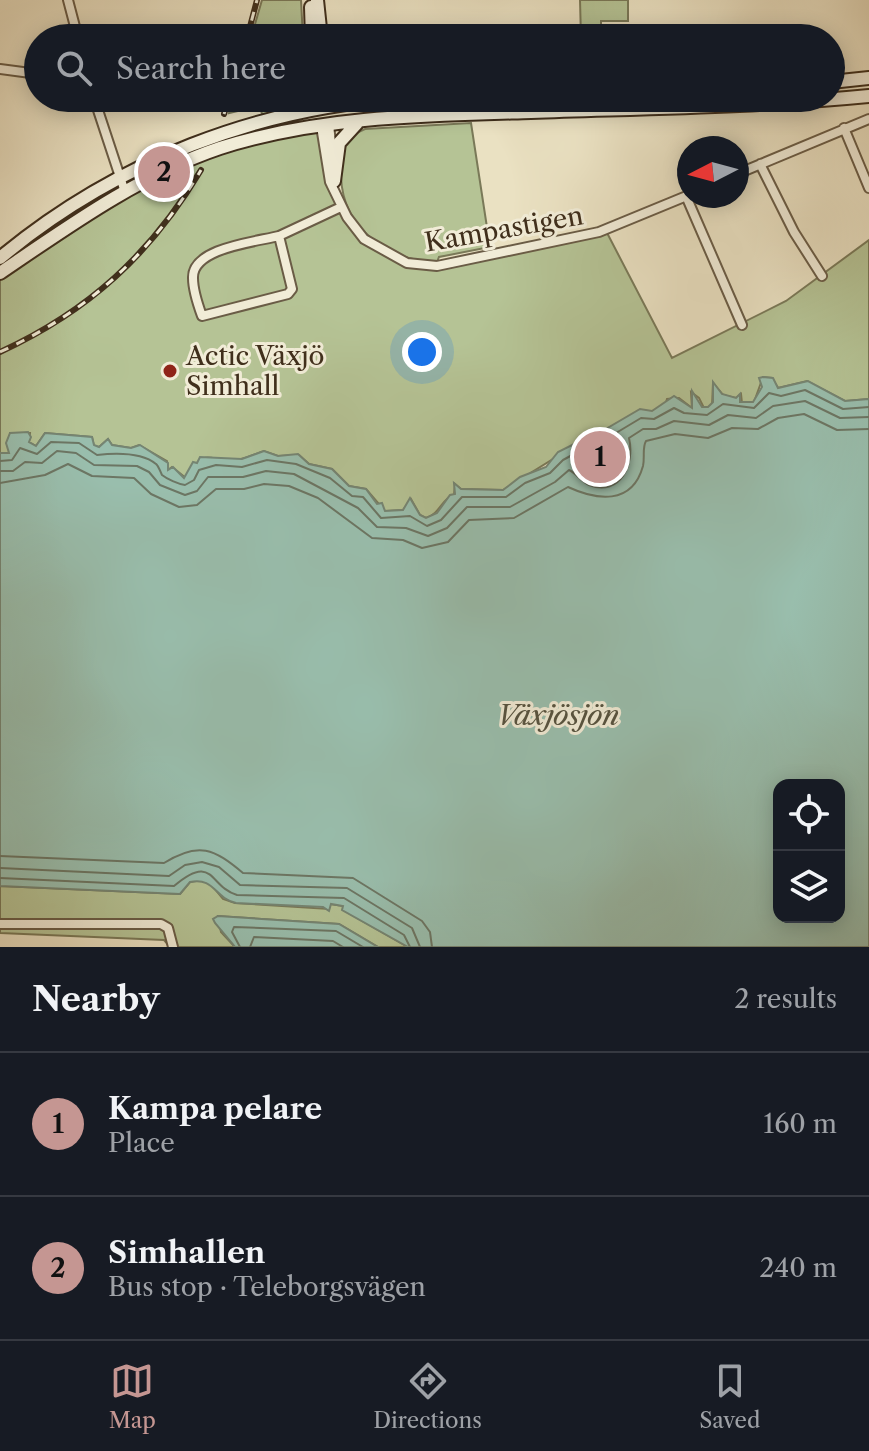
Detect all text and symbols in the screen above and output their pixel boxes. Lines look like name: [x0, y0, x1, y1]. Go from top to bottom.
search box: [24, 24, 845, 112]
icon: search: [52, 46, 96, 90]
text: Search here: [116, 50, 286, 87]
north arrow: [677, 136, 749, 208]
pin: 2: [138, 142, 190, 202]
street label: Kampastigen: [422, 199, 586, 259]
your location: [402, 332, 442, 372]
place label: Actic Växjö Simhall: [185, 340, 325, 402]
marker: Actic Växjö Simhall: [161, 362, 179, 380]
pin: 1: [574, 427, 626, 487]
water label: Växjösjön: [497, 698, 619, 732]
map controls: [773, 779, 845, 923]
button: locate: [773, 779, 845, 851]
button: layers: [773, 851, 845, 923]
text: Nearby: [32, 978, 160, 1020]
text: 2 results: [734, 983, 837, 1015]
text: Kampa pelare: [108, 1090, 322, 1127]
text: 1: [52, 1108, 64, 1140]
text: 160 m: [763, 1108, 837, 1140]
text: Place: [108, 1127, 175, 1159]
text: Simhallen: [108, 1234, 265, 1271]
text: 2: [50, 1252, 66, 1284]
text: 240 m: [759, 1252, 837, 1284]
text: Bus stop · Teleborgsvägen: [108, 1271, 426, 1303]
tab: Map: [109, 1359, 156, 1434]
tab: Directions: [373, 1359, 482, 1434]
tab: Saved: [699, 1359, 760, 1434]

